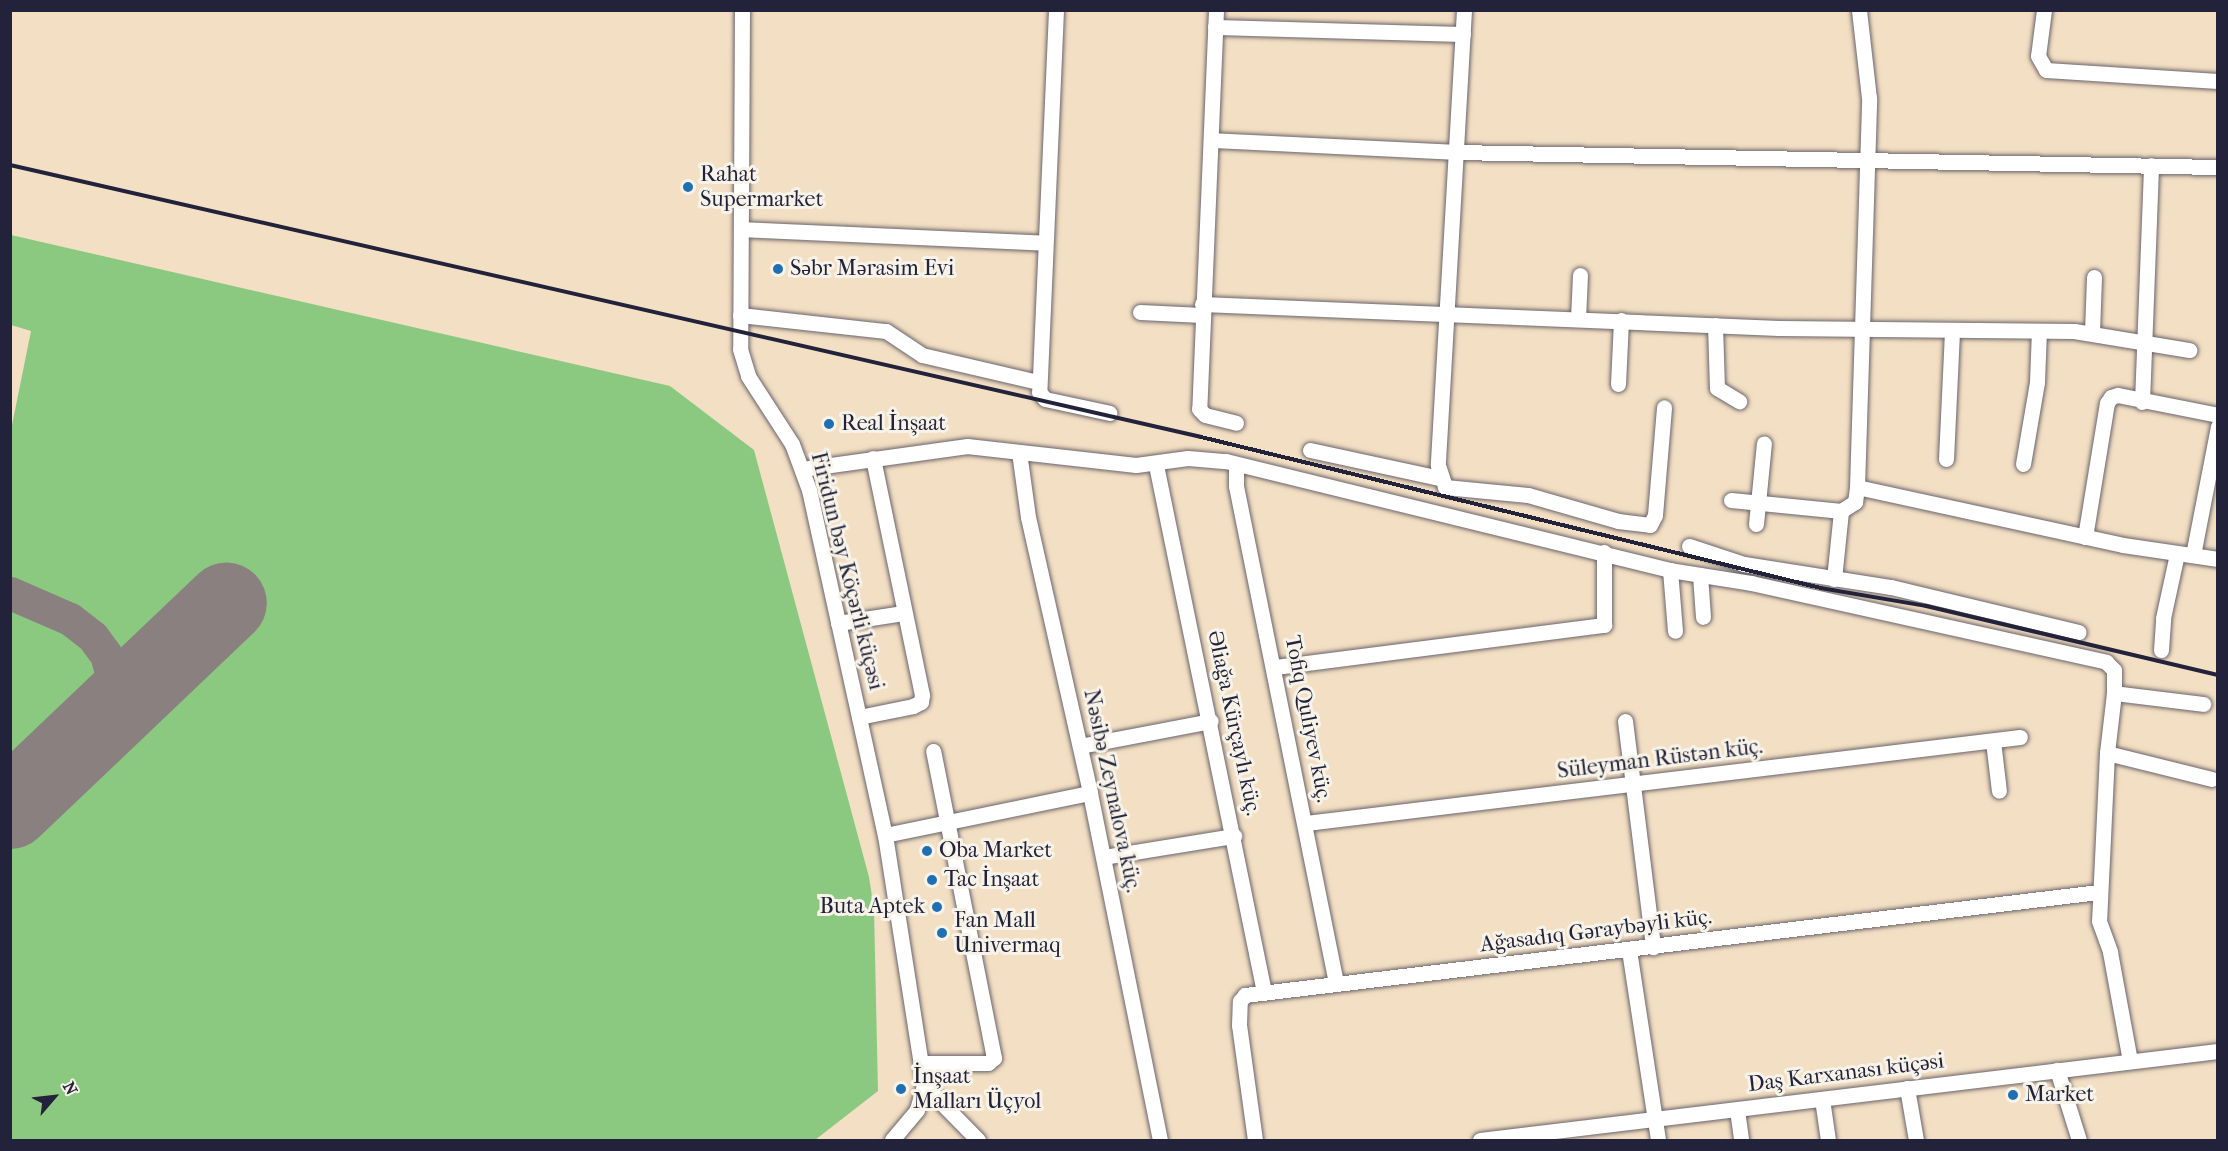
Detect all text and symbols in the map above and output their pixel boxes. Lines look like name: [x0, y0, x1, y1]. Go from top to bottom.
place label: Rahat Supermarket: [700, 161, 823, 212]
marker: Rahat Supermarket: [681, 180, 695, 194]
place label: Səbr Mərasim Evi: [790, 256, 954, 282]
marker: Səbr Mərasim Evi: [771, 262, 785, 276]
place label: Real İnşaat: [841, 411, 946, 437]
marker: Real İnşaat: [822, 417, 836, 431]
street label: Firidun bəy Köçərli küçəsi: [805, 449, 889, 693]
street label: Əliağa Kürçaylı küç.: [1201, 628, 1267, 818]
street label: Tofiq Quliyev küç.: [1279, 633, 1337, 805]
street label: Nəsibə Zeynalova küç.: [1078, 687, 1146, 895]
street label: Süleyman Rüstən küç.: [1556, 733, 1764, 785]
place label: Oba Market: [939, 838, 1052, 864]
marker: Oba Market: [920, 844, 934, 858]
place label: Tac İnşaat: [944, 867, 1039, 893]
marker: Tac İnşaat: [925, 873, 939, 887]
place label: Buta Aptek: [819, 894, 925, 920]
marker: Buta Aptek: [930, 900, 944, 914]
street label: Ağasadıq Gəraybəyli küç.: [1479, 904, 1713, 958]
place label: Fan Mall Univermaq: [954, 907, 1061, 958]
marker: Fan Mall Univermaq: [935, 926, 949, 940]
street label: Daş Karxanası küçəsi: [1746, 1048, 1946, 1098]
place label: İnşaat Malları Üçyol: [913, 1063, 1041, 1114]
north arrow: [24, 1067, 84, 1127]
text: N: [59, 1078, 82, 1098]
marker: İnşaat Malları Üçyol: [894, 1082, 908, 1096]
place label: Market: [2025, 1082, 2094, 1108]
marker: Market: [2006, 1088, 2020, 1102]

